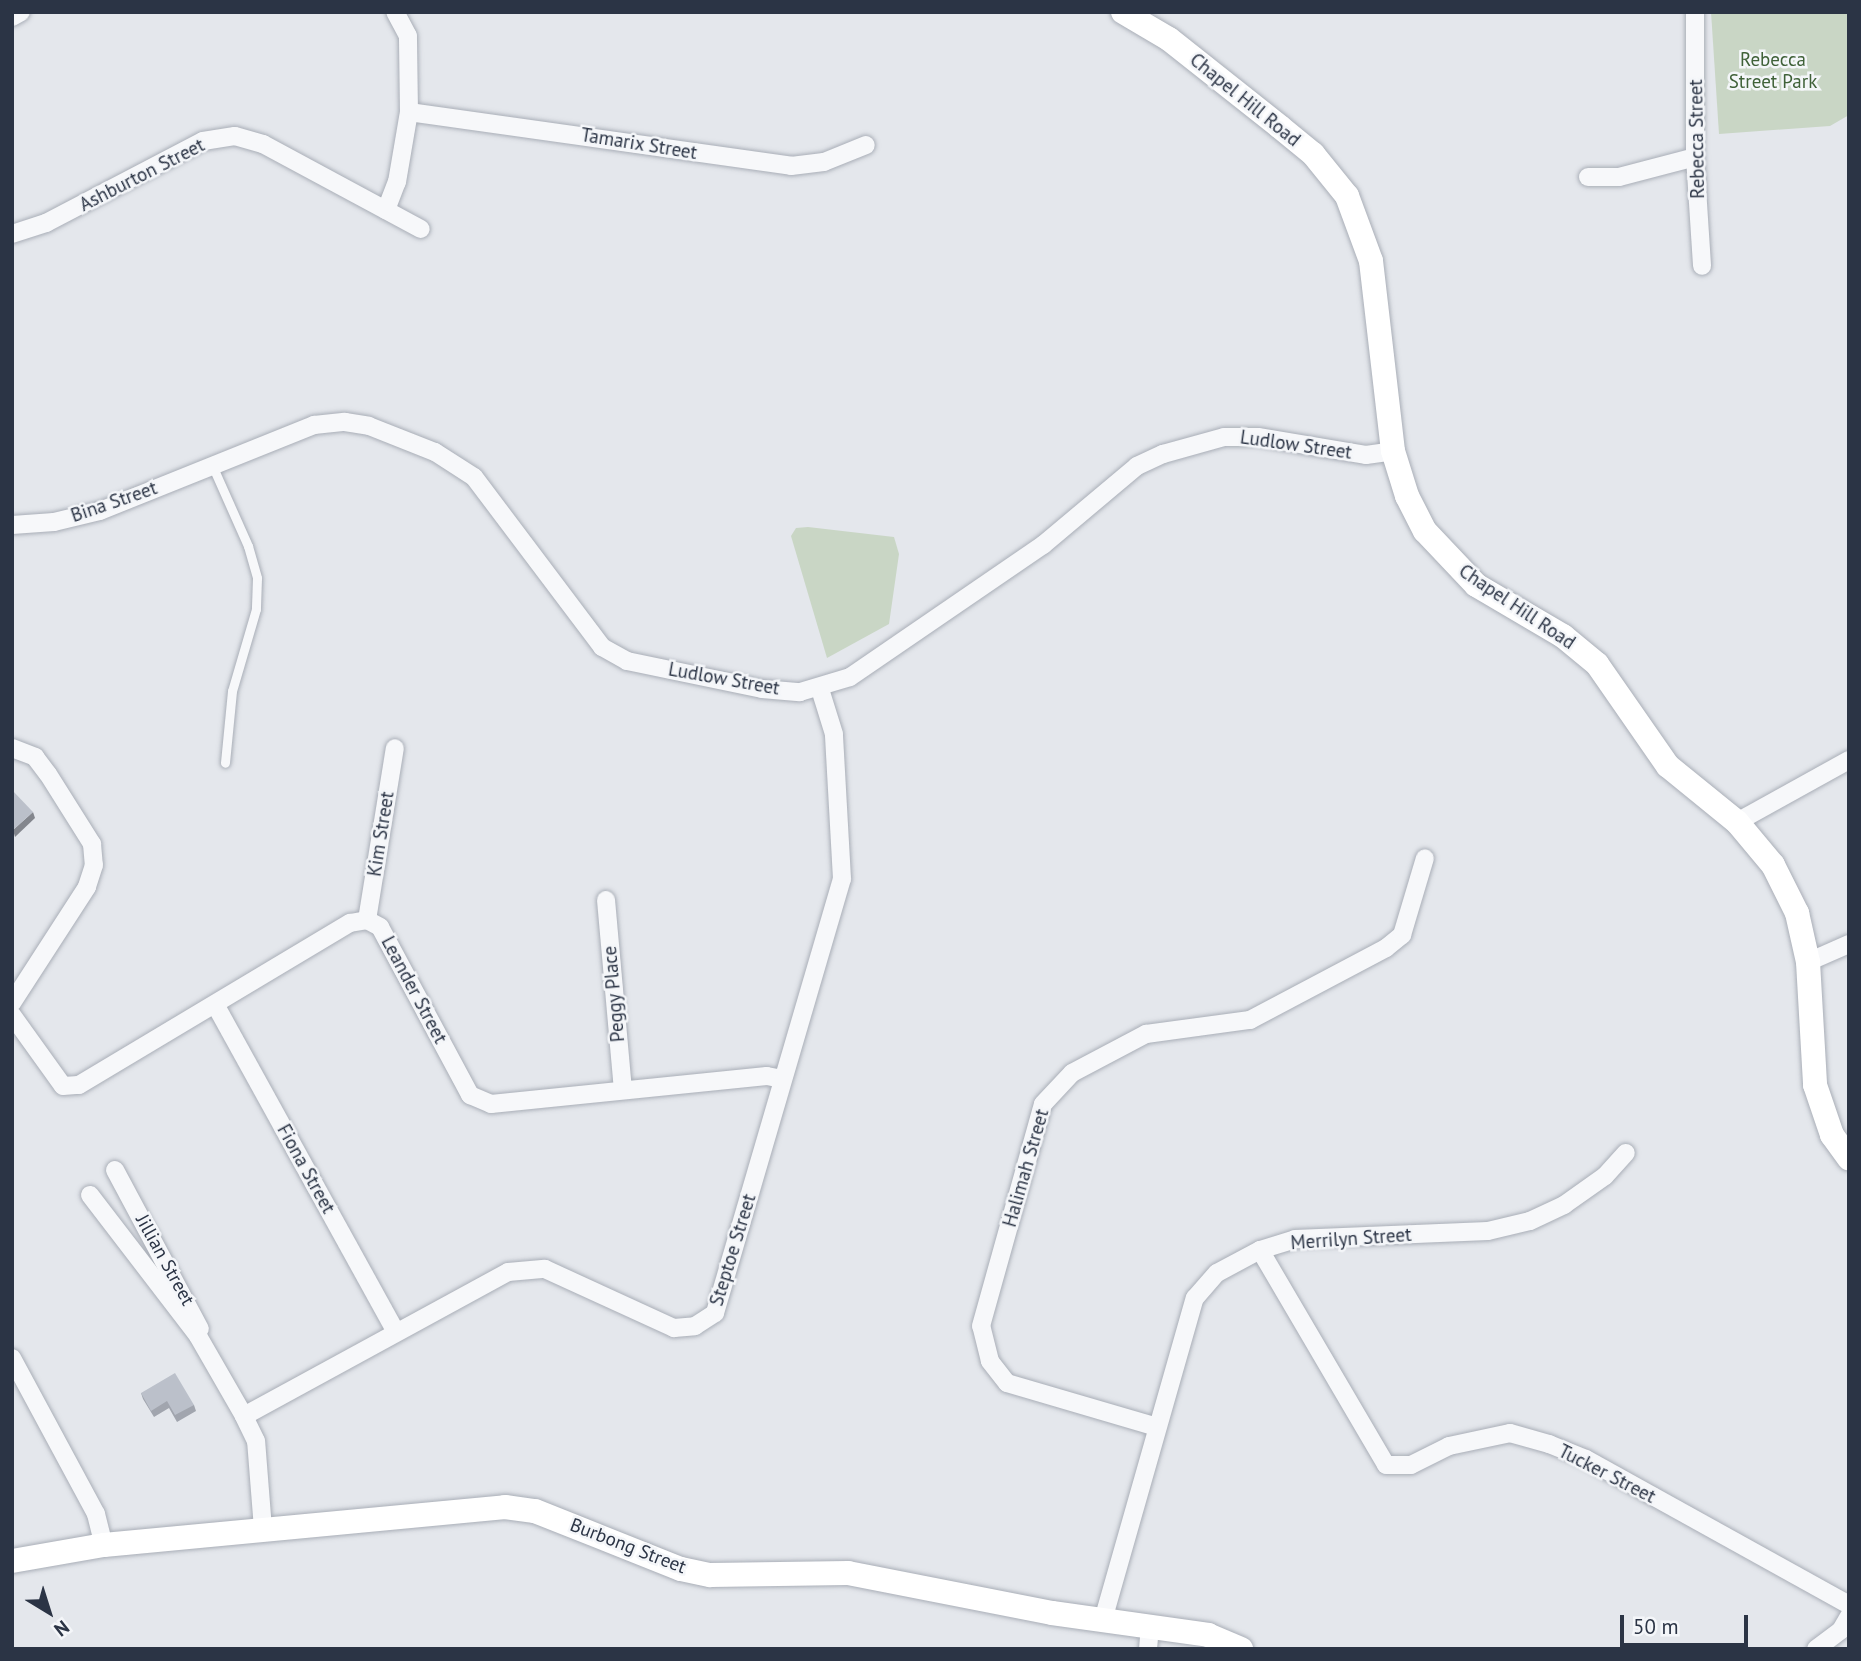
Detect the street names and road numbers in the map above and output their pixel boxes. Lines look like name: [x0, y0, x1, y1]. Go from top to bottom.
street label: Chapel Hill Road: [1185, 49, 1305, 151]
street label: Rebecca Street: [1685, 79, 1709, 199]
street label: Tamarix Street: [579, 124, 699, 164]
street label: Ashburton Street: [76, 134, 208, 216]
street label: Ludlow Street: [1238, 426, 1354, 464]
street label: Bina Street: [68, 477, 160, 527]
street label: Chapel Hill Road: [1454, 560, 1580, 654]
street label: Ludlow Street: [666, 658, 782, 700]
street label: Kim Street: [363, 790, 399, 878]
street label: Leander Street: [376, 933, 452, 1047]
street label: Peggy Place: [598, 945, 630, 1043]
street label: Halimah Street: [998, 1106, 1054, 1230]
street label: Fiona Street: [272, 1120, 340, 1218]
street label: Steptoe Street: [705, 1191, 761, 1309]
street label: Jillian Street: [131, 1211, 199, 1309]
street label: Merrilyn Street: [1290, 1223, 1412, 1255]
street label: Tucker Street: [1555, 1440, 1659, 1508]
street label: Burbong Street: [567, 1513, 689, 1579]

